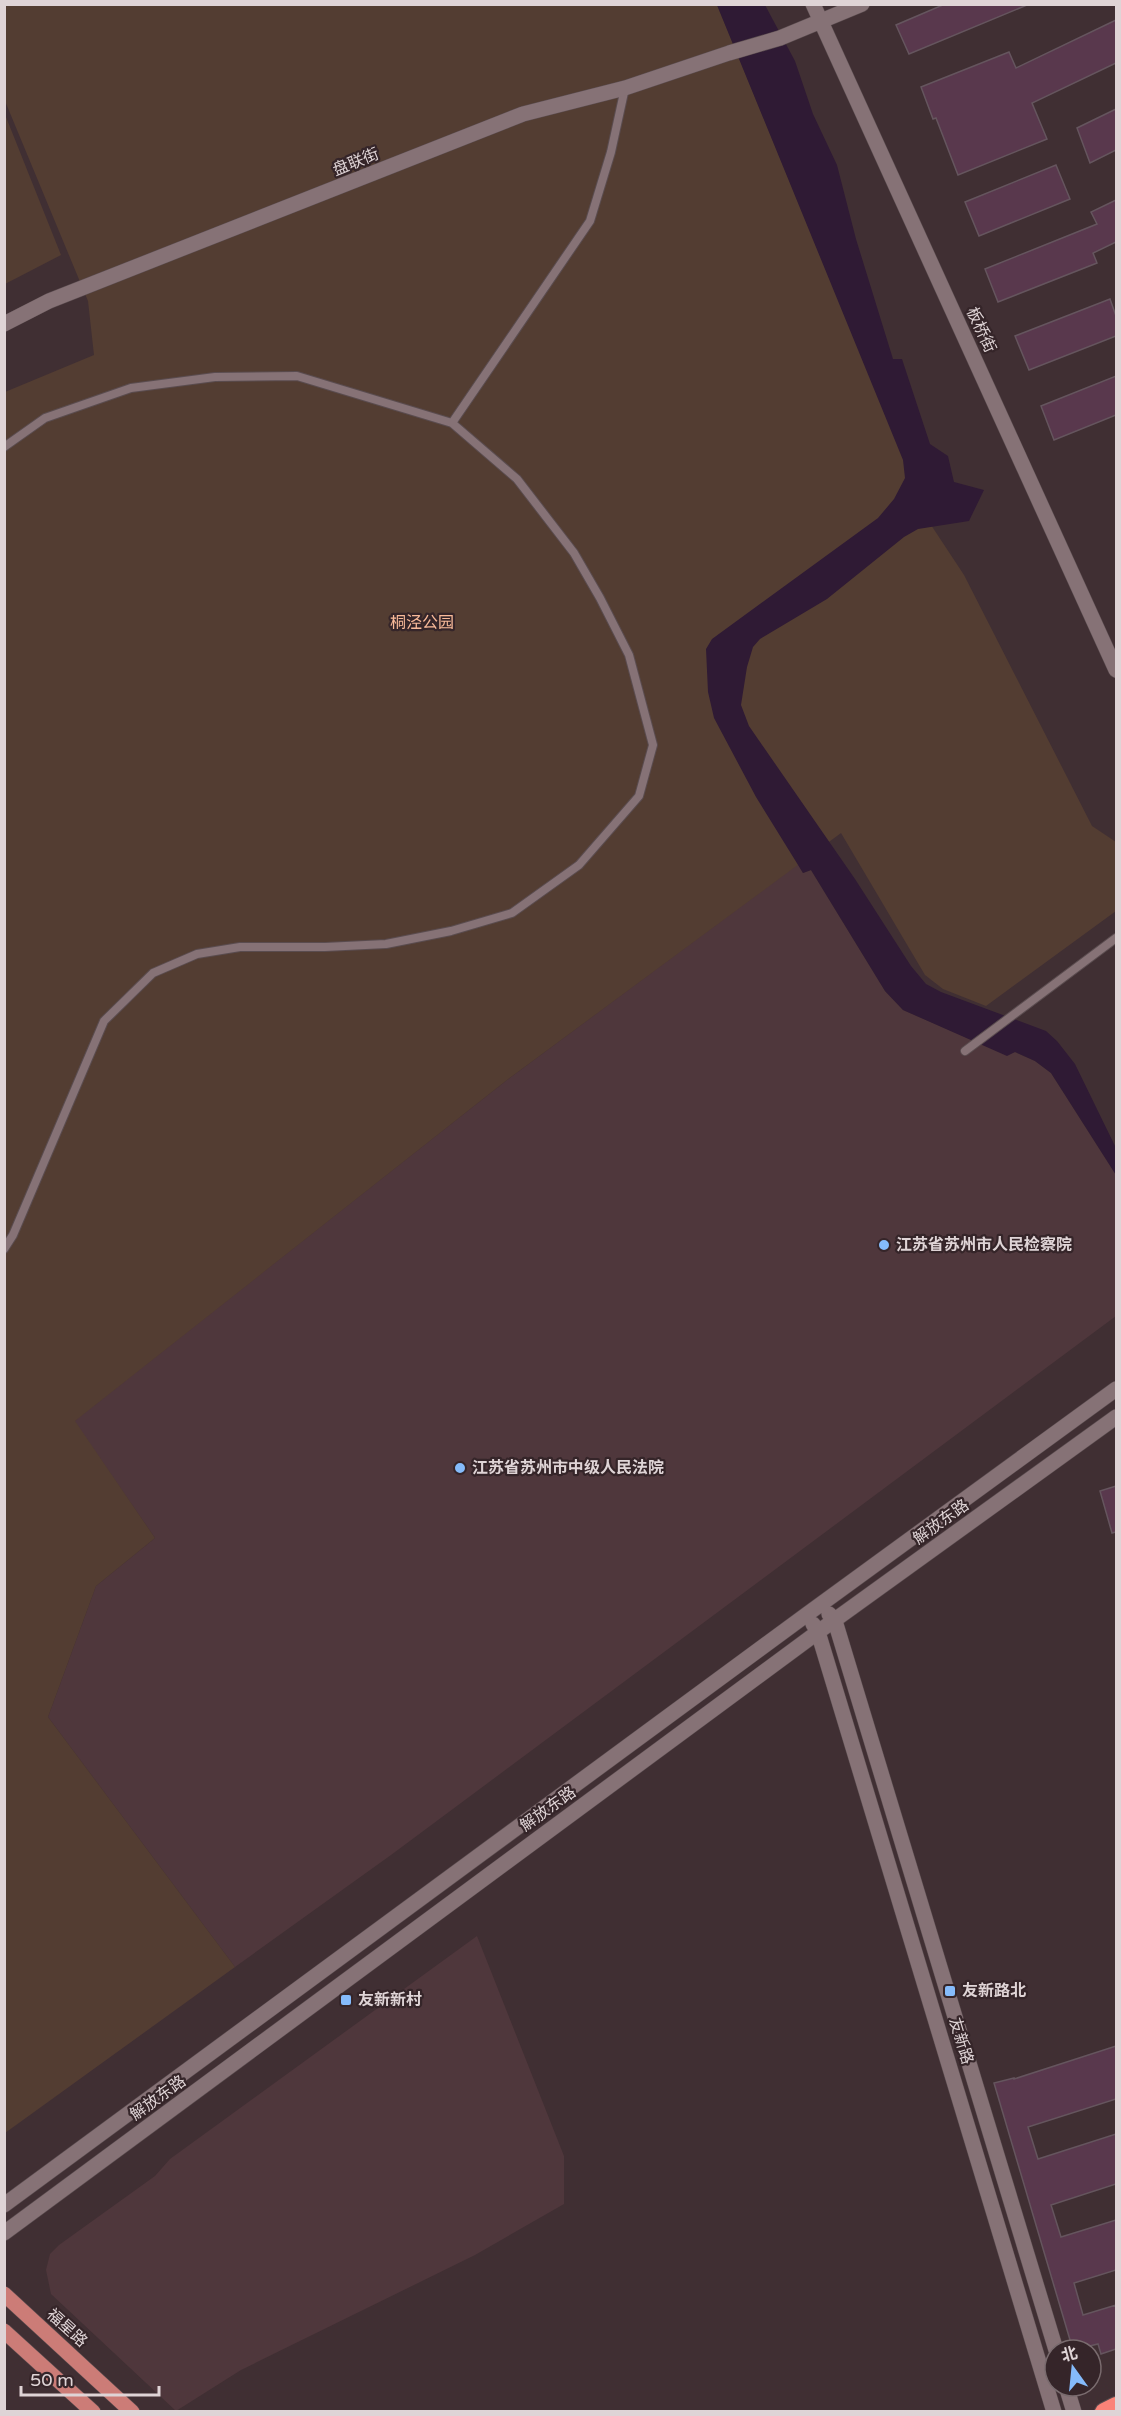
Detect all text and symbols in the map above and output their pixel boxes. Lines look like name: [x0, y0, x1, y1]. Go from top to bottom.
street label: 盘联街: [330, 144, 382, 180]
street label: 板桥街: [962, 304, 1000, 356]
park label: 桐泾公园: [390, 613, 454, 633]
place label: 江苏省苏州市人民检察院: [896, 1235, 1072, 1255]
marker: 江苏省苏州市人民检察院: [877, 1238, 891, 1252]
place label: 江苏省苏州市中级人民法院: [472, 1458, 664, 1478]
marker: 江苏省苏州市中级人民法院: [453, 1461, 467, 1475]
street label: 解放东路: [909, 1495, 973, 1549]
street label: 解放东路: [516, 1782, 580, 1836]
place label: 友新路北: [962, 1981, 1026, 2001]
marker: 友新路北: [943, 1984, 957, 1998]
place label: 友新新村: [358, 1990, 422, 2010]
marker: 友新新村: [339, 1993, 353, 2007]
street label: 友新路: [944, 2015, 978, 2067]
street label: 解放东路: [126, 2071, 190, 2125]
street label: 福星路: [42, 2305, 92, 2351]
north arrow: [1043, 2338, 1103, 2398]
text: 北: [1059, 2343, 1080, 2366]
scale bar: [21, 2359, 159, 2397]
text: 50 m: [30, 2369, 74, 2391]

